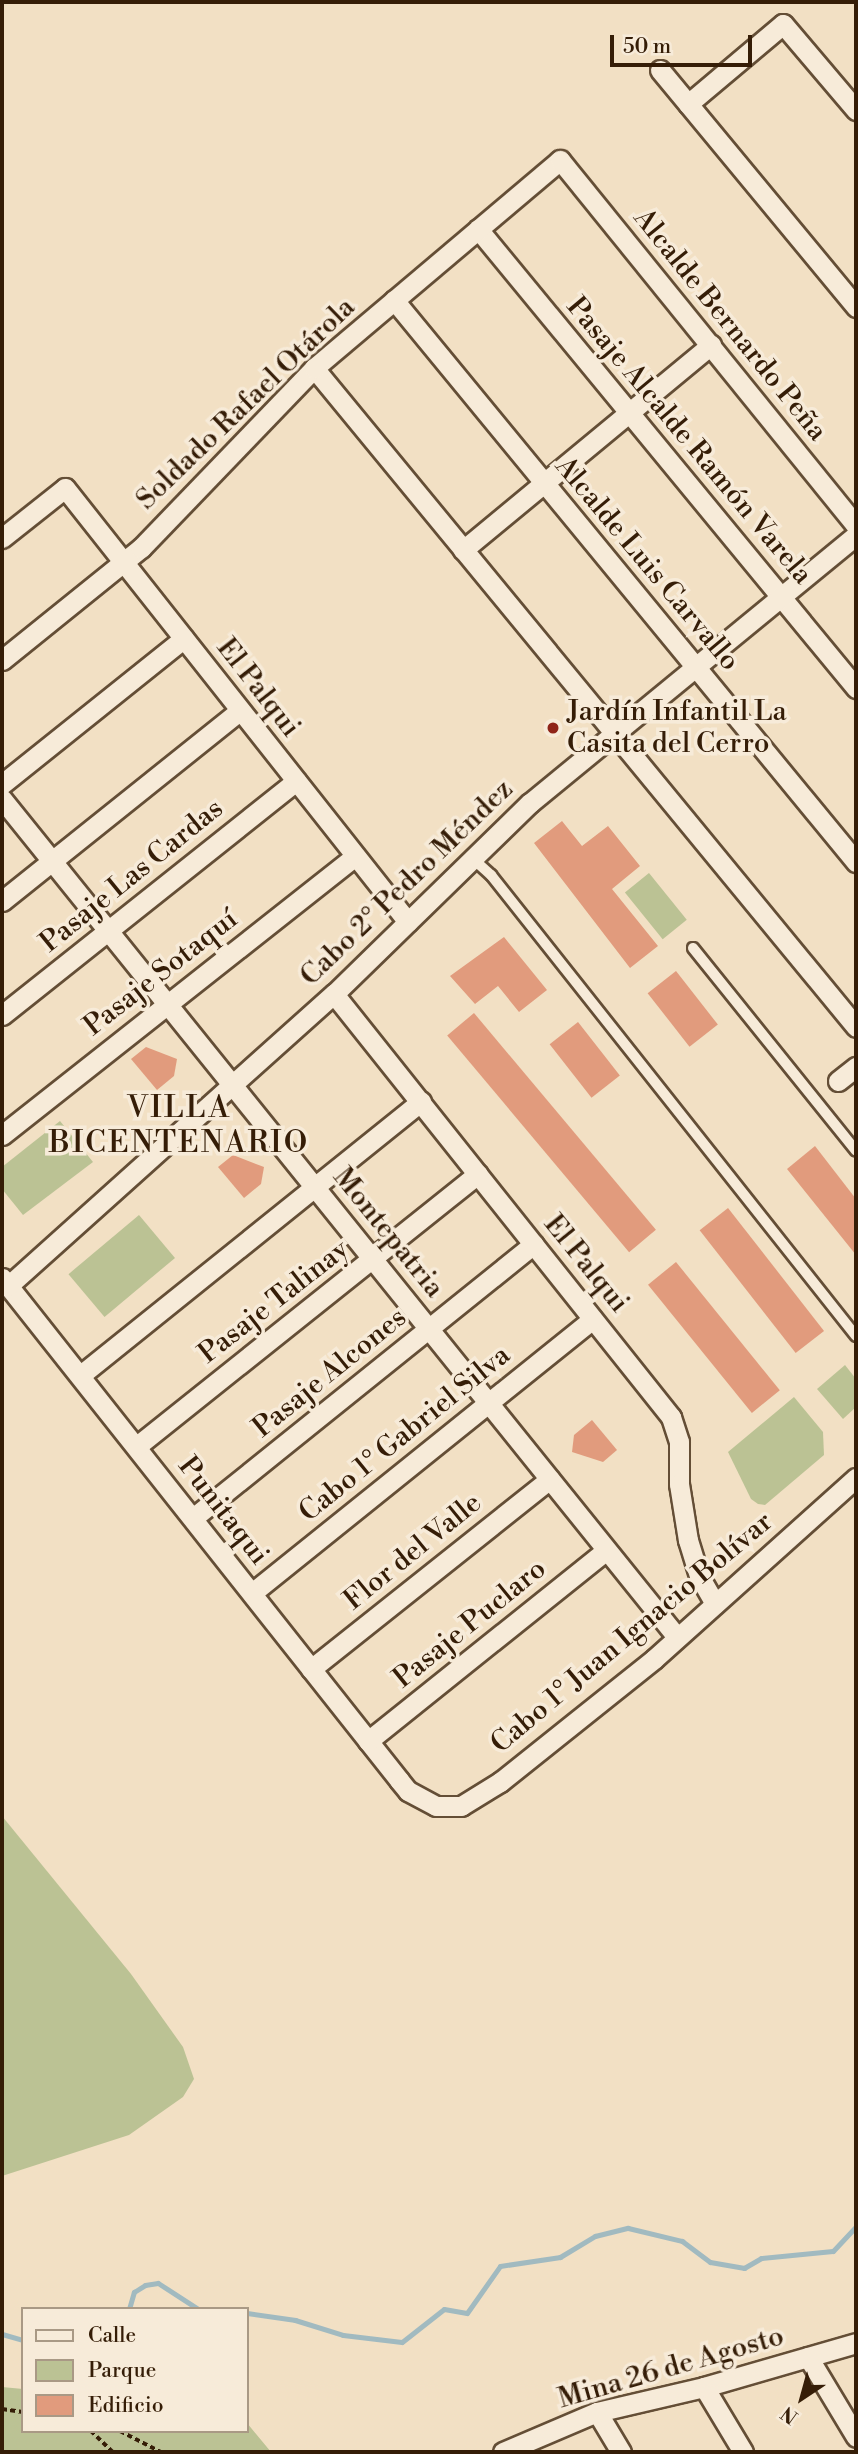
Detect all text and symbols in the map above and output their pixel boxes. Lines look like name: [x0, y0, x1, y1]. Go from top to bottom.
scale bar: [613, 21, 755, 65]
text: 50 m: [623, 34, 671, 60]
street label: Alcalde Bernardo Peña: [626, 202, 834, 448]
street label: Soldado Rafael Otárola: [130, 291, 362, 517]
street label: Pasaje Alcalde Ramón Varela: [559, 291, 819, 591]
street label: Alcalde Luis Carvallo: [548, 450, 746, 678]
street label: El Palqui: [209, 632, 307, 744]
place label: Jardín Infantil La Casita del Cerro: [567, 695, 787, 761]
marker: Jardín Infantil La Casita del Cerro: [545, 720, 561, 736]
street label: Cabo 2° Pedro Méndez: [294, 773, 520, 993]
street label: Pasaje Las Cardas: [34, 792, 230, 960]
street label: Pasaje Sotaquí: [77, 903, 245, 1043]
district label: VILLA BICENTENARIO: [50, 1090, 308, 1160]
street label: Montepatria: [325, 1161, 451, 1305]
street label: El Palqui: [536, 1208, 636, 1320]
street label: Pasaje Talinay: [192, 1233, 356, 1371]
street label: Pasaje Alcones: [246, 1301, 414, 1445]
street label: Cabo 1° Gabriel Silva: [293, 1339, 517, 1529]
street label: Punitaqui: [170, 1450, 276, 1572]
street label: Flor del Valle: [338, 1486, 488, 1618]
street label: Cabo 1° Juan Ignacio Bolívar: [484, 1505, 780, 1761]
street label: Pasaje Puclaro: [387, 1552, 553, 1696]
legend: [21, 2307, 248, 2433]
street label: Mina 26 de Agosto: [554, 2320, 788, 2416]
text: Calle: [88, 2323, 136, 2349]
text: Parque: [88, 2358, 156, 2384]
north arrow: [767, 2363, 837, 2433]
text: Edificio: [88, 2393, 164, 2419]
text: N: [777, 2401, 803, 2429]

